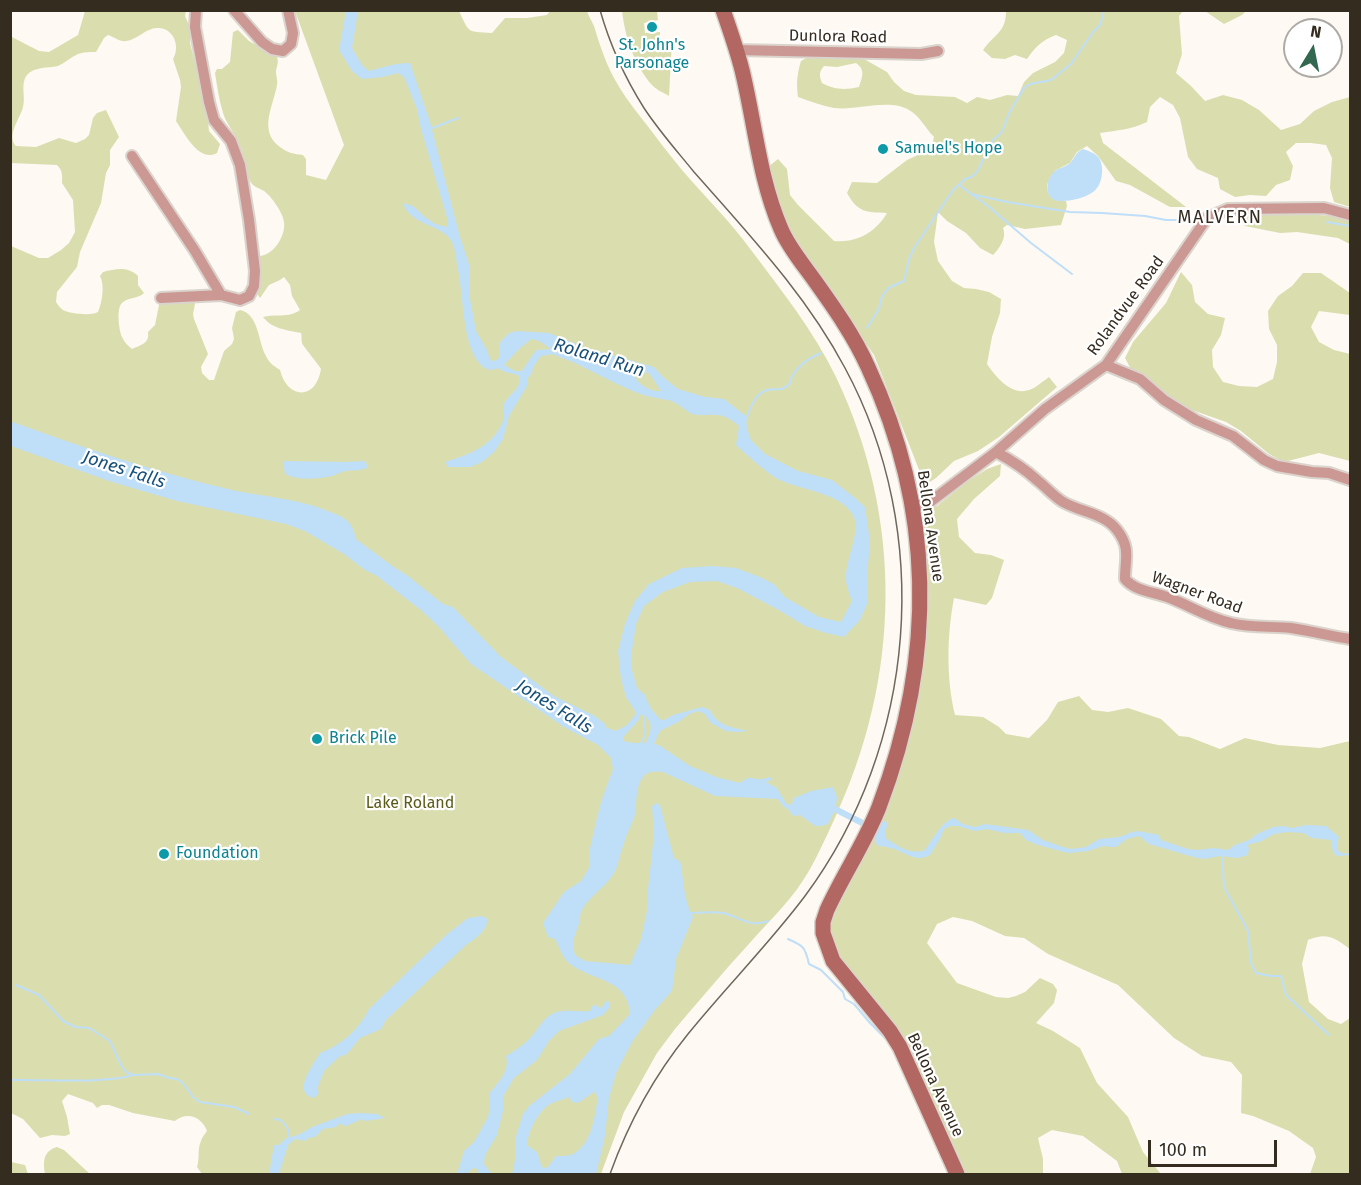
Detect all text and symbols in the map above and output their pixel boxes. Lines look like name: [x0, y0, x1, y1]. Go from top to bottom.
north arrow: [1283, 18, 1343, 78]
marker: St. John's Parsonage: [645, 20, 659, 34]
text: N: [1309, 21, 1323, 42]
street label: Dunlora Road: [789, 27, 887, 47]
place label: St. John's Parsonage: [615, 36, 689, 74]
place label: Samuel's Hope: [895, 139, 1002, 159]
marker: Samuel's Hope: [876, 142, 890, 156]
district label: MALVERN: [1177, 207, 1263, 229]
street label: Rolandvue Road: [1084, 253, 1168, 359]
water label: Roland Run: [551, 334, 647, 382]
water label: Jones Falls: [80, 447, 168, 493]
street label: Bellona Avenue: [913, 469, 947, 583]
street label: Wagner Road: [1149, 568, 1245, 618]
water label: Jones Falls: [512, 675, 596, 739]
place label: Brick Pile: [329, 729, 397, 749]
marker: Brick Pile: [310, 732, 324, 746]
park label: Lake Roland: [366, 794, 454, 814]
place label: Foundation: [176, 844, 259, 864]
marker: Foundation: [157, 847, 171, 861]
street label: Bellona Avenue: [903, 1030, 967, 1140]
scale bar: [1151, 1128, 1280, 1166]
text: 100 m: [1159, 1139, 1207, 1161]

